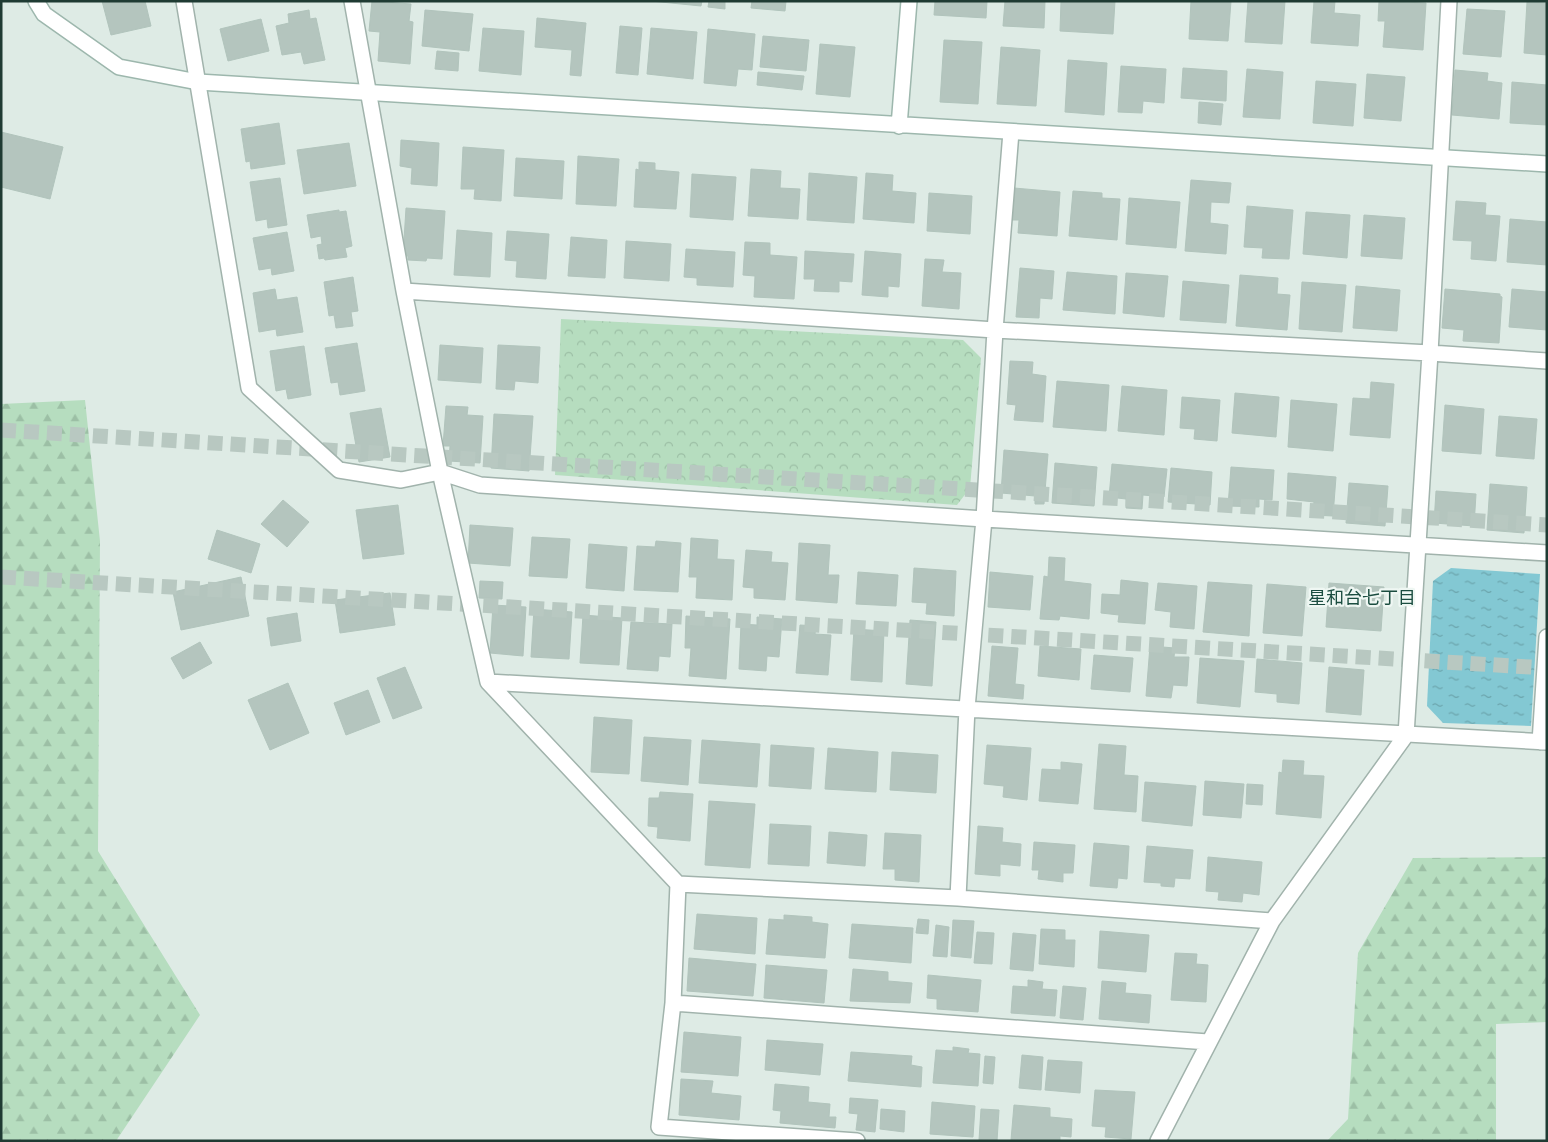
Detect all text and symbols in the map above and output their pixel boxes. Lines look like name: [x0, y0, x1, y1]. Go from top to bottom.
district label: 星和台七丁目: [1308, 587, 1416, 608]

